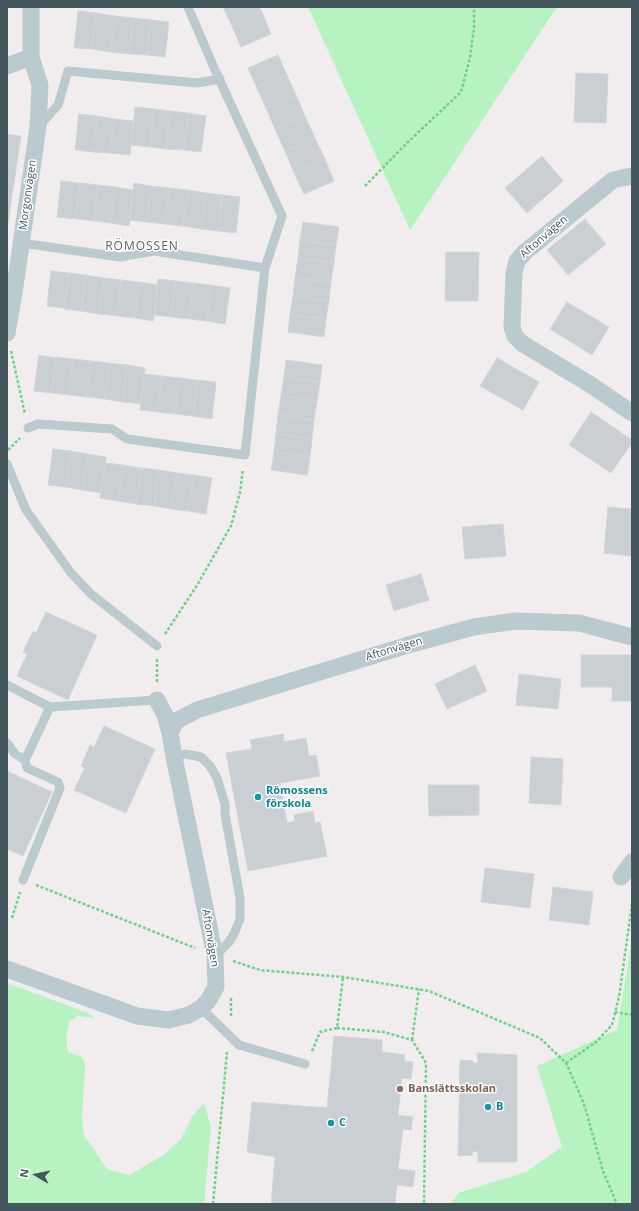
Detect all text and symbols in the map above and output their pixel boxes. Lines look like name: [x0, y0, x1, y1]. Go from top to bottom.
street label: Morgonvägen: [17, 159, 39, 231]
street label: Aftonvägen: [518, 213, 570, 261]
district label: RÖMOSSEN: [105, 240, 179, 254]
street label: Aftonvägen: [364, 634, 424, 664]
place label: Römossens förskola: [266, 784, 328, 810]
marker: Römossens förskola: [253, 792, 263, 802]
street label: Aftonvägen: [199, 908, 221, 968]
place label: Banslättsskolan: [408, 1082, 496, 1096]
marker: Banslättsskolan: [395, 1084, 405, 1094]
place label: B: [496, 1100, 503, 1114]
marker: B: [483, 1102, 493, 1112]
place label: C: [339, 1116, 346, 1130]
marker: C: [326, 1118, 336, 1128]
north arrow: [16, 1155, 56, 1195]
text: N: [16, 1167, 32, 1179]

